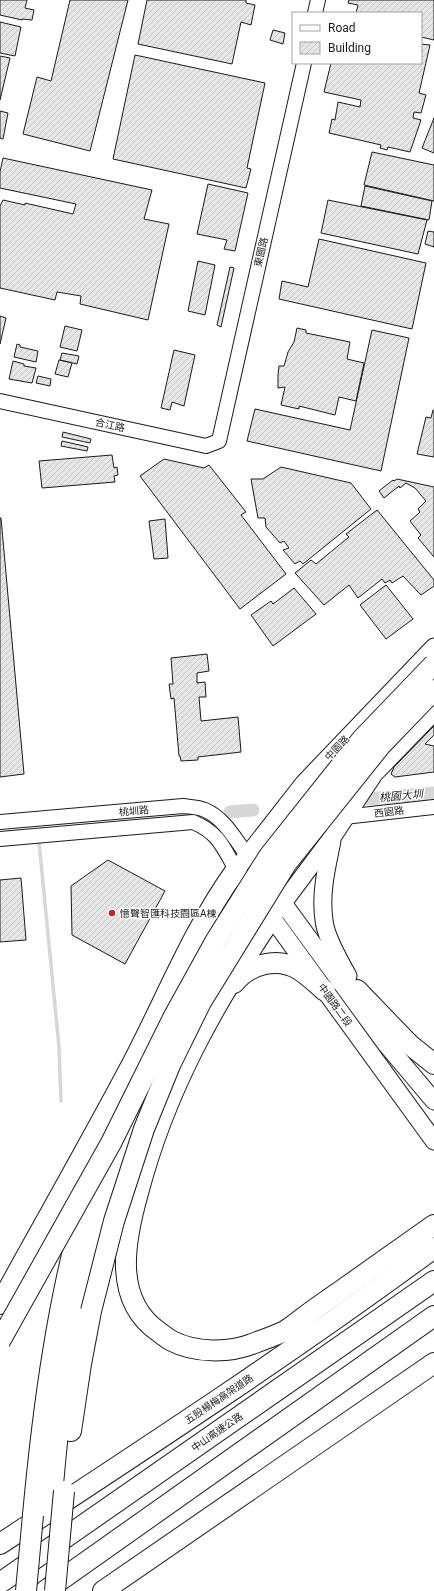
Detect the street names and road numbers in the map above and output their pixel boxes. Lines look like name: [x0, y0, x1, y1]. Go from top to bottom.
street label: 東園路: [252, 236, 270, 268]
street label: 合江路: [94, 417, 126, 433]
street label: 中園路: [323, 733, 351, 763]
street label: 桃圳路: [119, 804, 149, 818]
street label: 西園路: [373, 805, 405, 819]
street label: 中園路二段: [316, 982, 354, 1028]
street label: 五股楊梅高架道路: [183, 1372, 255, 1426]
street label: 中山高速公路: [189, 1410, 245, 1454]

